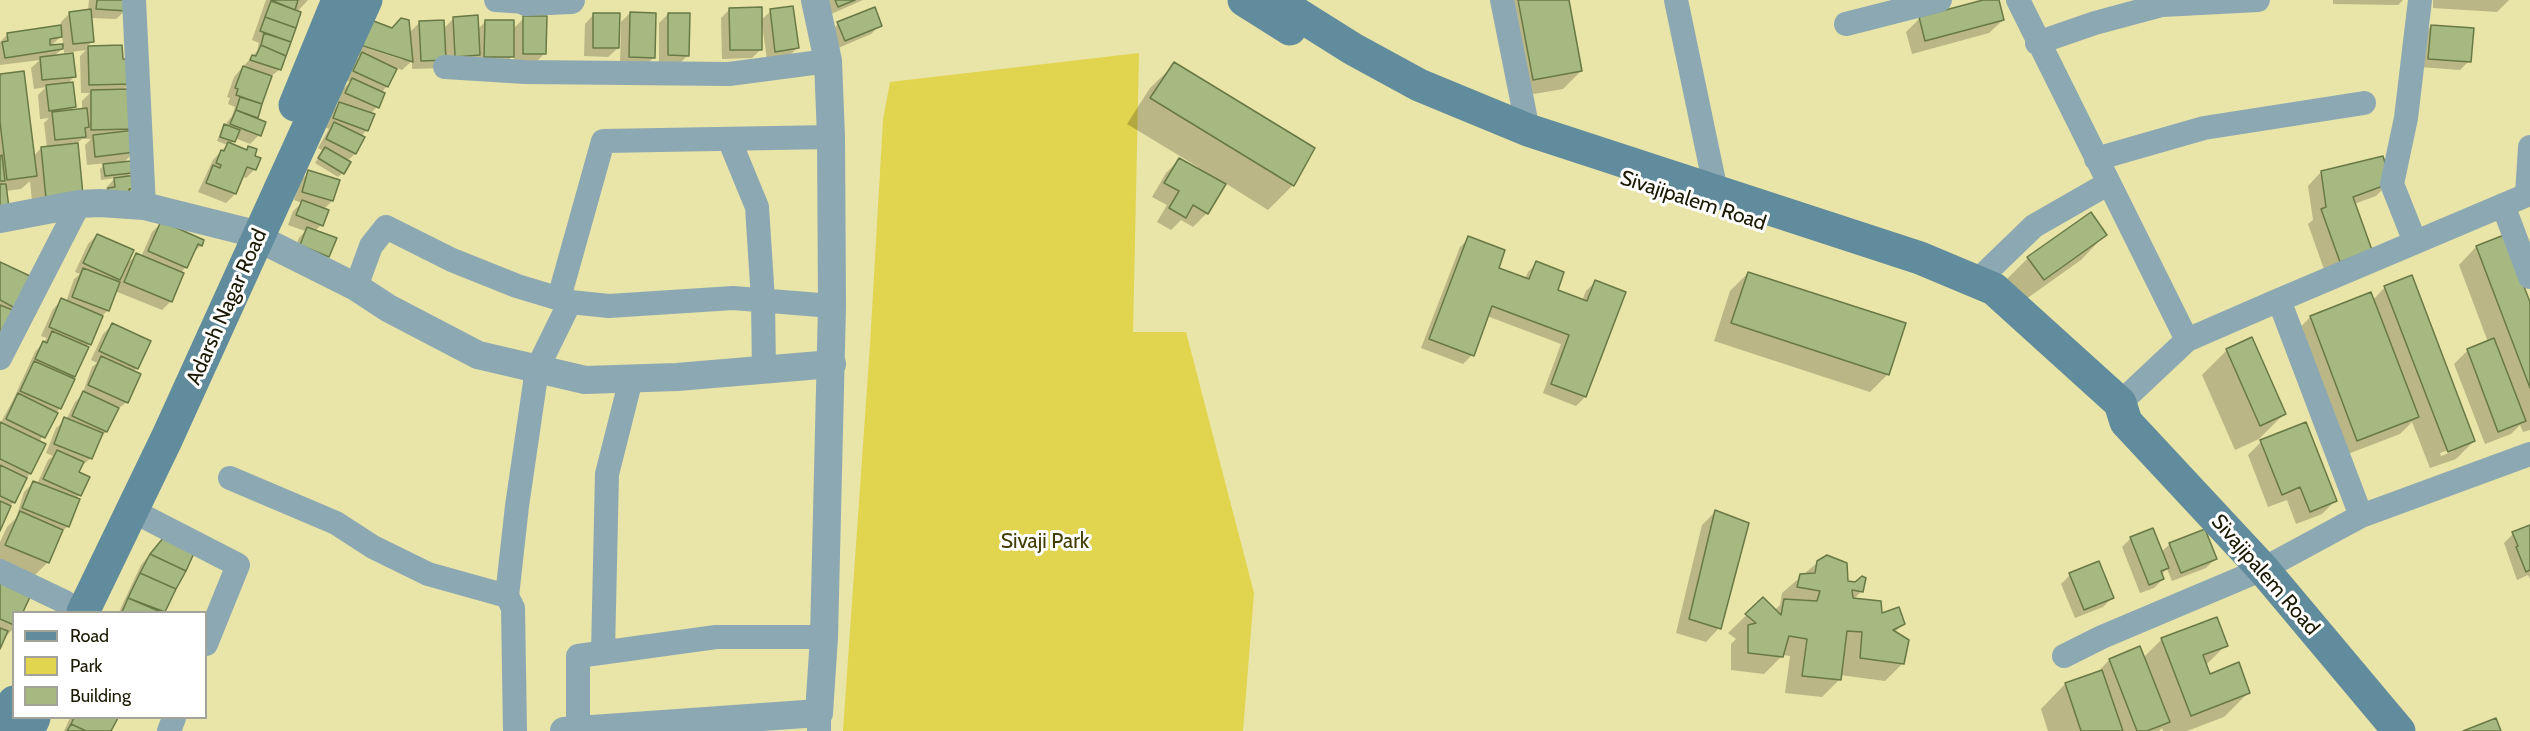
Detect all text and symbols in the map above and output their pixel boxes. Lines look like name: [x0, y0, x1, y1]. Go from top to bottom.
street label: Sivajipalem Road: [1617, 166, 1769, 236]
street label: Adarsh Nagar Road: [181, 225, 273, 389]
street label: Sivajipalem Road: [2206, 509, 2324, 641]
park label: Sivaji Park: [1001, 529, 1089, 555]
legend: [12, 611, 207, 719]
text: Road: [70, 625, 109, 647]
text: Park: [70, 655, 102, 677]
text: Building: [70, 685, 131, 707]

